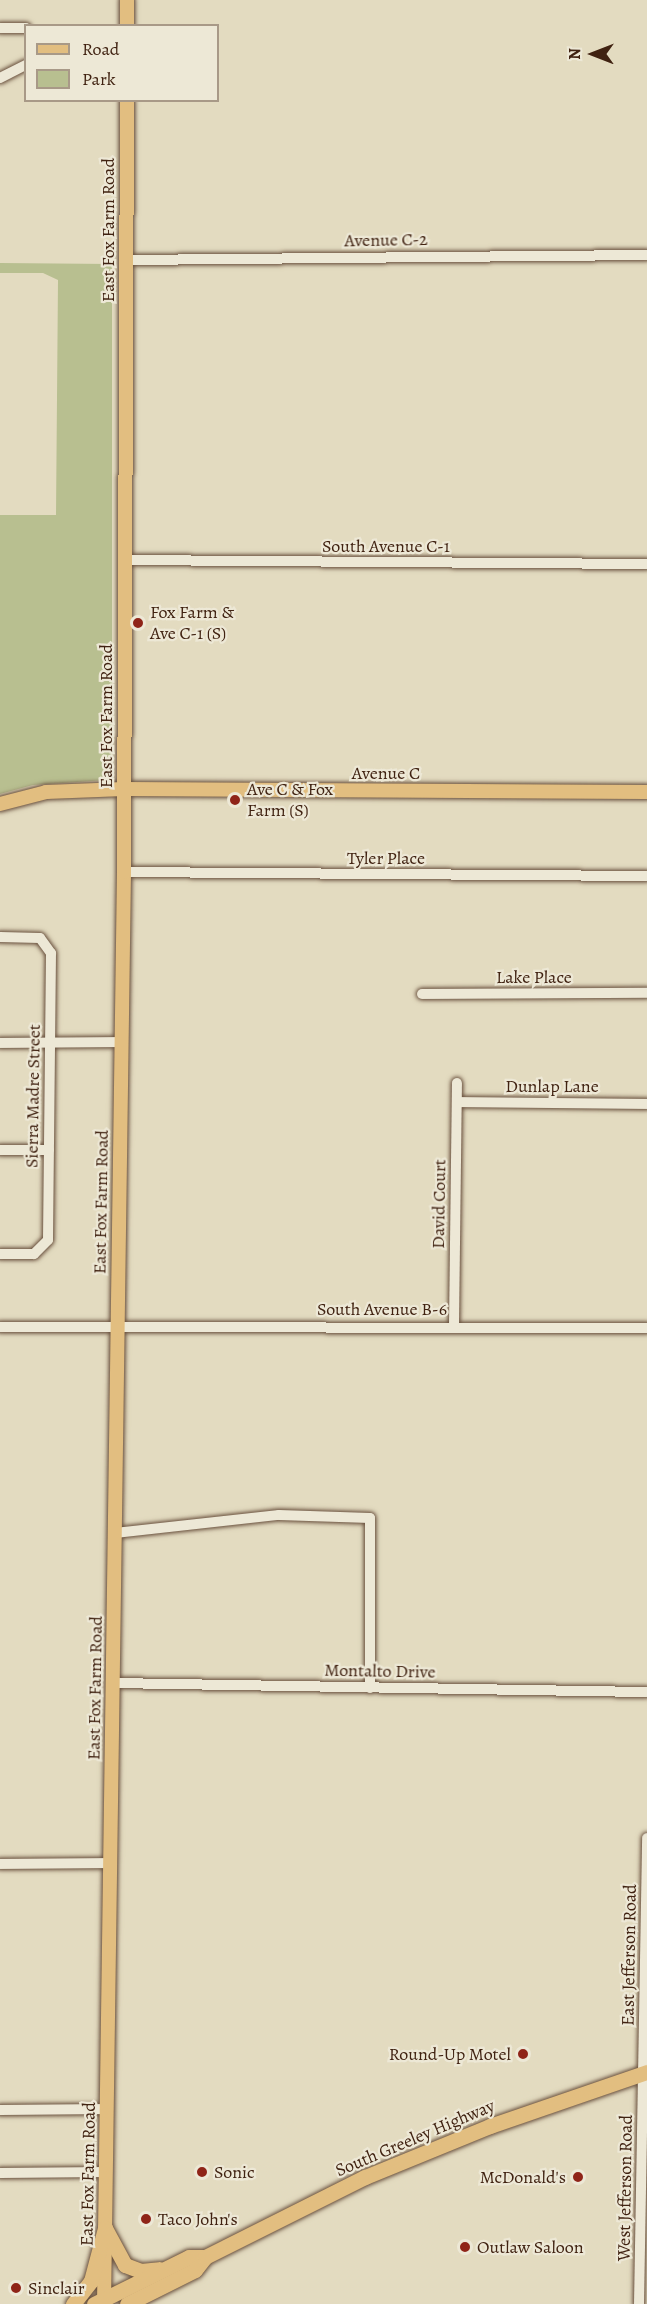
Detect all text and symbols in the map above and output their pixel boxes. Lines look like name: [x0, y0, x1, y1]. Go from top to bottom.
legend: [24, 24, 219, 102]
north arrow: [563, 24, 623, 84]
text: Road: [82, 37, 119, 61]
text: N: [564, 48, 586, 60]
text: Park: [82, 67, 116, 91]
street label: East Fox Farm Road: [97, 158, 119, 302]
street label: Avenue C-2: [344, 228, 428, 252]
street label: South Avenue C-1: [322, 535, 450, 557]
place label: Fox Farm & Ave C-1 (S): [150, 602, 234, 644]
marker: Fox Farm & Ave C-1 (S): [131, 616, 145, 630]
street label: East Fox Farm Road: [95, 644, 117, 788]
street label: Avenue C: [352, 762, 420, 784]
place label: Ave C & Fox Farm (S): [247, 779, 333, 822]
marker: Ave C & Fox Farm (S): [228, 793, 242, 807]
street label: Tyler Place: [347, 847, 425, 869]
street label: Lake Place: [496, 966, 572, 988]
street label: Sierra Madre Street: [21, 1024, 45, 1168]
street label: Dunlap Lane: [505, 1075, 599, 1097]
street label: East Fox Farm Road: [89, 1130, 113, 1274]
street label: David Court: [427, 1159, 451, 1249]
street label: South Avenue B-6: [317, 1298, 447, 1320]
street label: East Fox Farm Road: [83, 1616, 107, 1760]
street label: Montalto Drive: [324, 1659, 436, 1683]
street label: East Jefferson Road: [617, 1884, 641, 2026]
place label: Round-Up Motel: [389, 2043, 511, 2065]
marker: Round-Up Motel: [516, 2047, 530, 2061]
street label: South Greeley Highway: [332, 2095, 498, 2181]
street label: East Fox Farm Road: [76, 2102, 100, 2246]
street label: West Jefferson Road: [613, 2115, 637, 2261]
place label: Sonic: [214, 2161, 255, 2183]
marker: Sonic: [195, 2165, 209, 2179]
place label: McDonald's: [480, 2166, 566, 2188]
marker: McDonald's: [571, 2170, 585, 2184]
place label: Taco John's: [158, 2208, 238, 2230]
marker: Taco John's: [139, 2212, 153, 2226]
place label: Outlaw Saloon: [477, 2236, 584, 2258]
marker: Outlaw Saloon: [458, 2240, 472, 2254]
place label: Sinclair: [28, 2277, 85, 2299]
marker: Sinclair: [9, 2281, 23, 2295]

